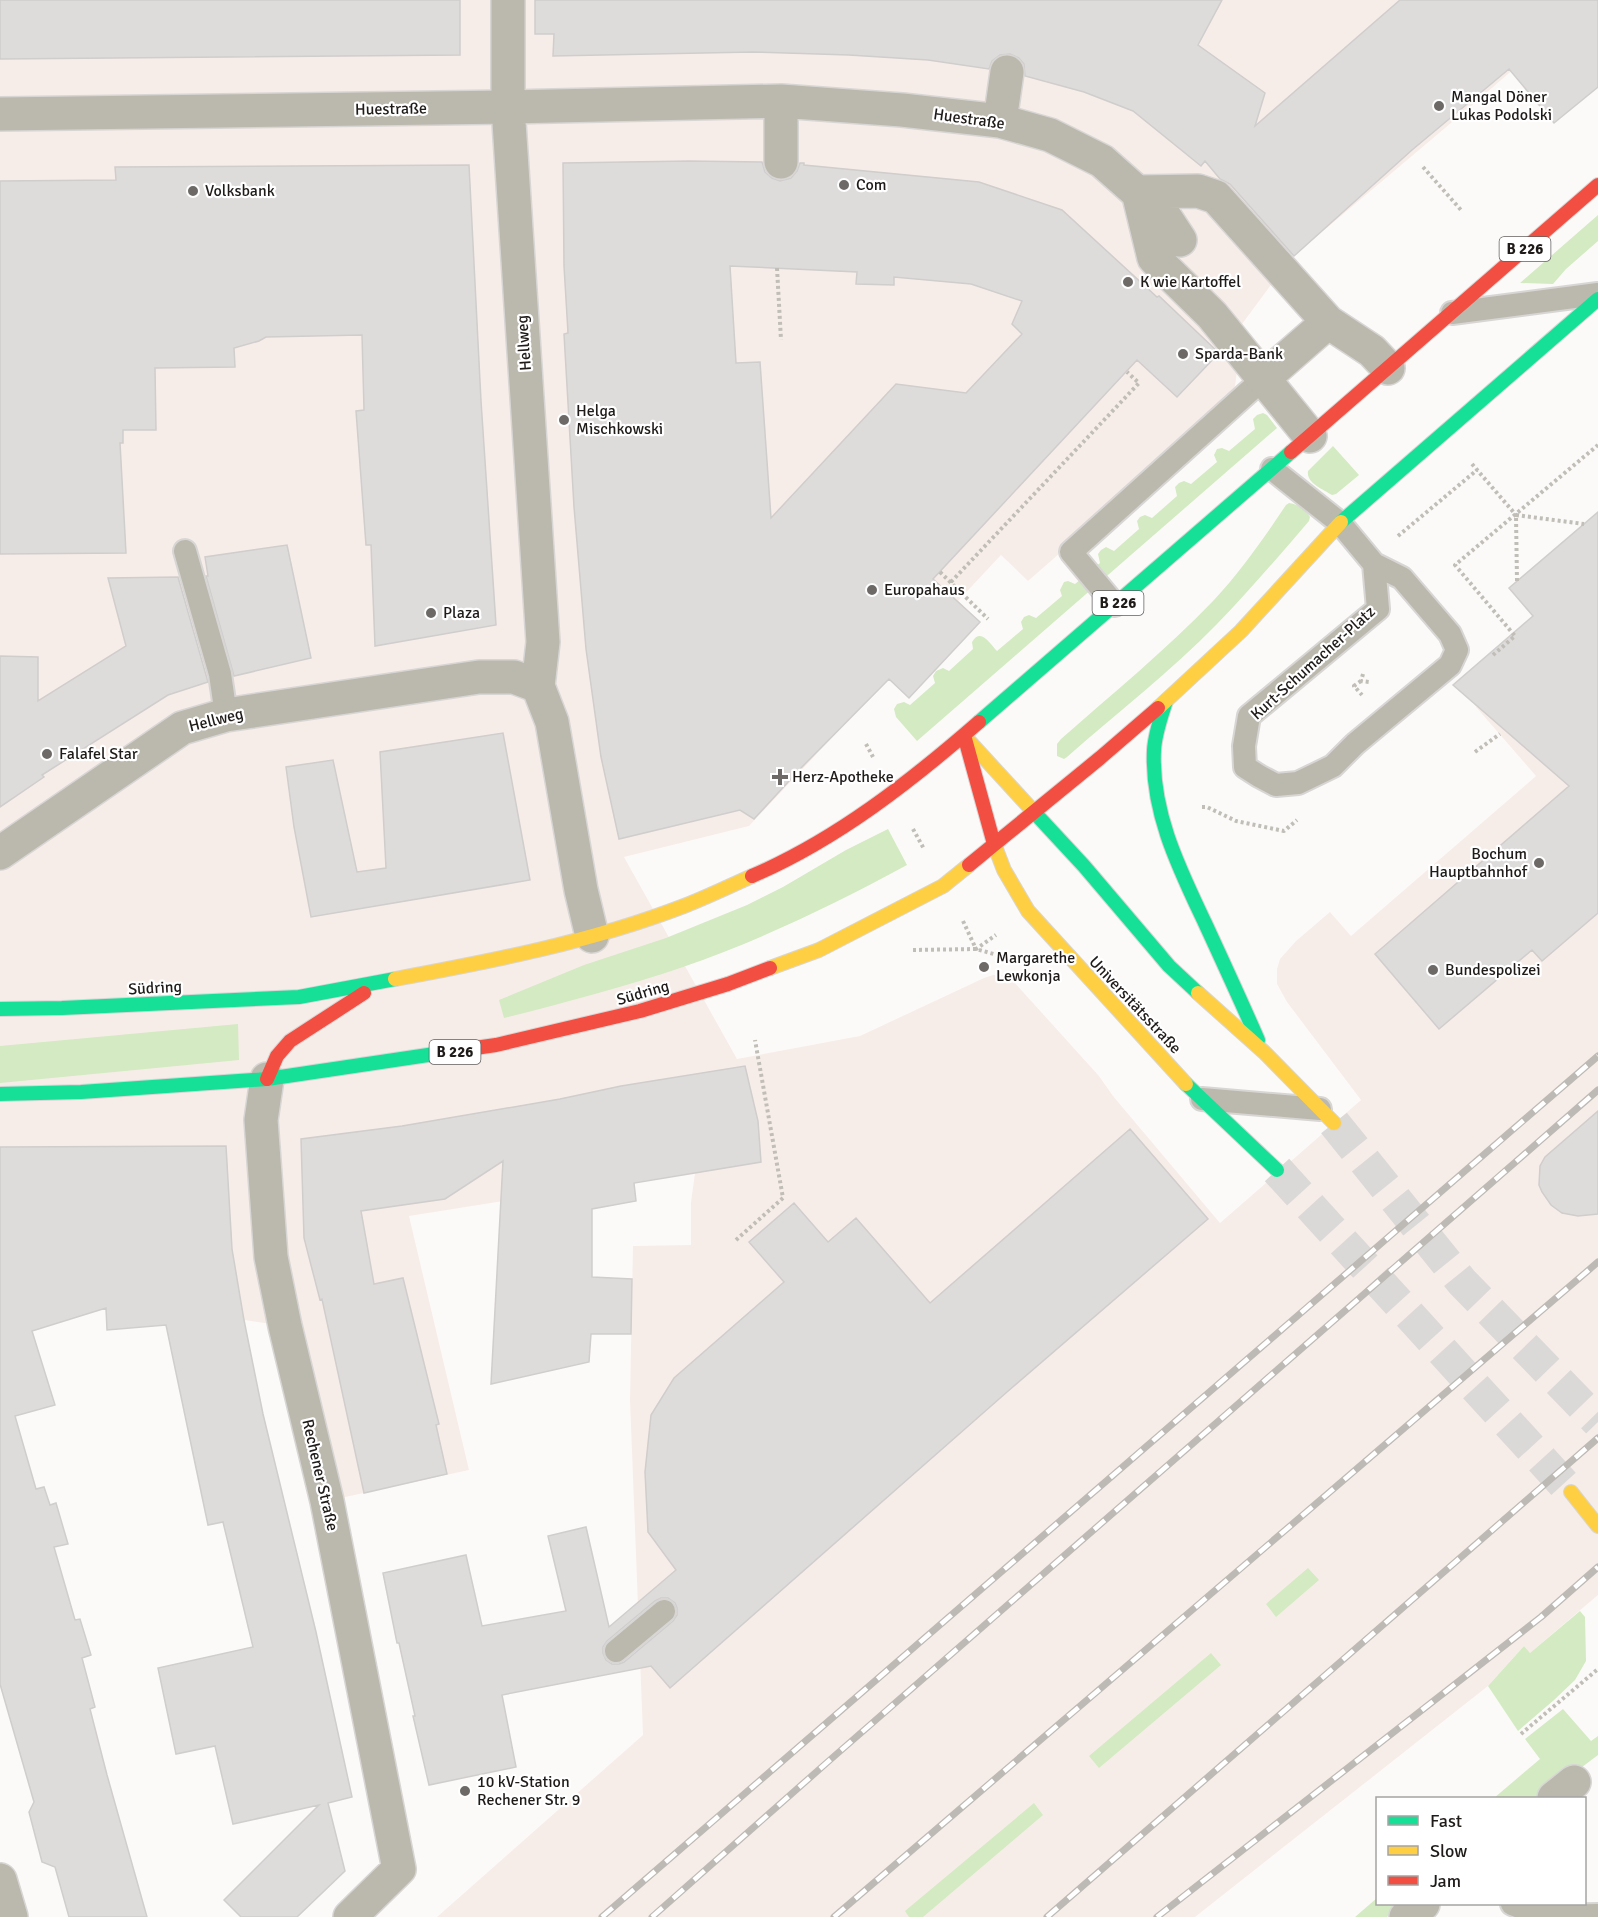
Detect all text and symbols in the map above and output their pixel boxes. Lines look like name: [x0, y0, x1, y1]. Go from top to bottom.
place label: Mangal Döner Lukas Podolski: [1451, 87, 1552, 125]
street label: Huestraße: [355, 98, 427, 120]
marker: Mangal Döner Lukas Podolski: [1432, 99, 1446, 113]
street label: Huestraße: [932, 104, 1006, 134]
place label: Com: [856, 175, 887, 195]
marker: Com: [837, 178, 851, 192]
place label: Volksbank: [205, 181, 275, 201]
marker: Volksbank: [186, 184, 200, 198]
road number: B 226: [1500, 237, 1550, 261]
place label: K wie Kartoffel: [1140, 272, 1241, 292]
marker: K wie Kartoffel: [1121, 275, 1135, 289]
street label: Hellweg: [512, 315, 536, 371]
place label: Sparda-Bank: [1195, 344, 1283, 364]
marker: Sparda-Bank: [1176, 347, 1190, 361]
place label: Helga Mischkowski: [576, 401, 663, 439]
marker: Helga Mischkowski: [557, 413, 571, 427]
place label: Europahaus: [884, 580, 965, 600]
marker: Europahaus: [865, 583, 879, 597]
road number: B 226: [1092, 591, 1144, 615]
street label: Kurt-Schumacher-Platz: [1247, 602, 1379, 724]
place label: Plaza: [443, 603, 480, 623]
marker: Plaza: [424, 606, 438, 620]
street label: Hellweg: [187, 704, 245, 736]
place label: Falafel Star: [59, 744, 138, 764]
marker: Falafel Star: [40, 747, 54, 761]
place label: Herz-Apotheke: [792, 767, 894, 787]
marker: Herz-Apotheke: [773, 770, 787, 784]
place label: Bochum Hauptbahnhof: [1429, 844, 1528, 882]
marker: Bochum Hauptbahnhof: [1532, 856, 1546, 870]
place label: Margarethe Lewkonja: [996, 948, 1075, 986]
street label: Universitätsstraße: [1085, 952, 1185, 1058]
marker: Margarethe Lewkonja: [977, 960, 991, 974]
place label: Bundespolizei: [1445, 960, 1541, 980]
marker: Bundespolizei: [1426, 963, 1440, 977]
street label: Südring: [614, 976, 672, 1010]
street label: Südring: [128, 977, 182, 999]
road number: B 226: [430, 1040, 480, 1064]
street label: Rechener Straße: [297, 1417, 343, 1533]
place label: 10 kV-Station Rechener Str. 9: [477, 1772, 580, 1810]
marker: 10 kV-Station Rechener Str. 9: [458, 1784, 472, 1798]
legend: [1376, 1797, 1586, 1905]
text: Fast: [1430, 1810, 1462, 1832]
text: Slow: [1430, 1840, 1467, 1862]
text: Jam: [1430, 1870, 1461, 1892]

